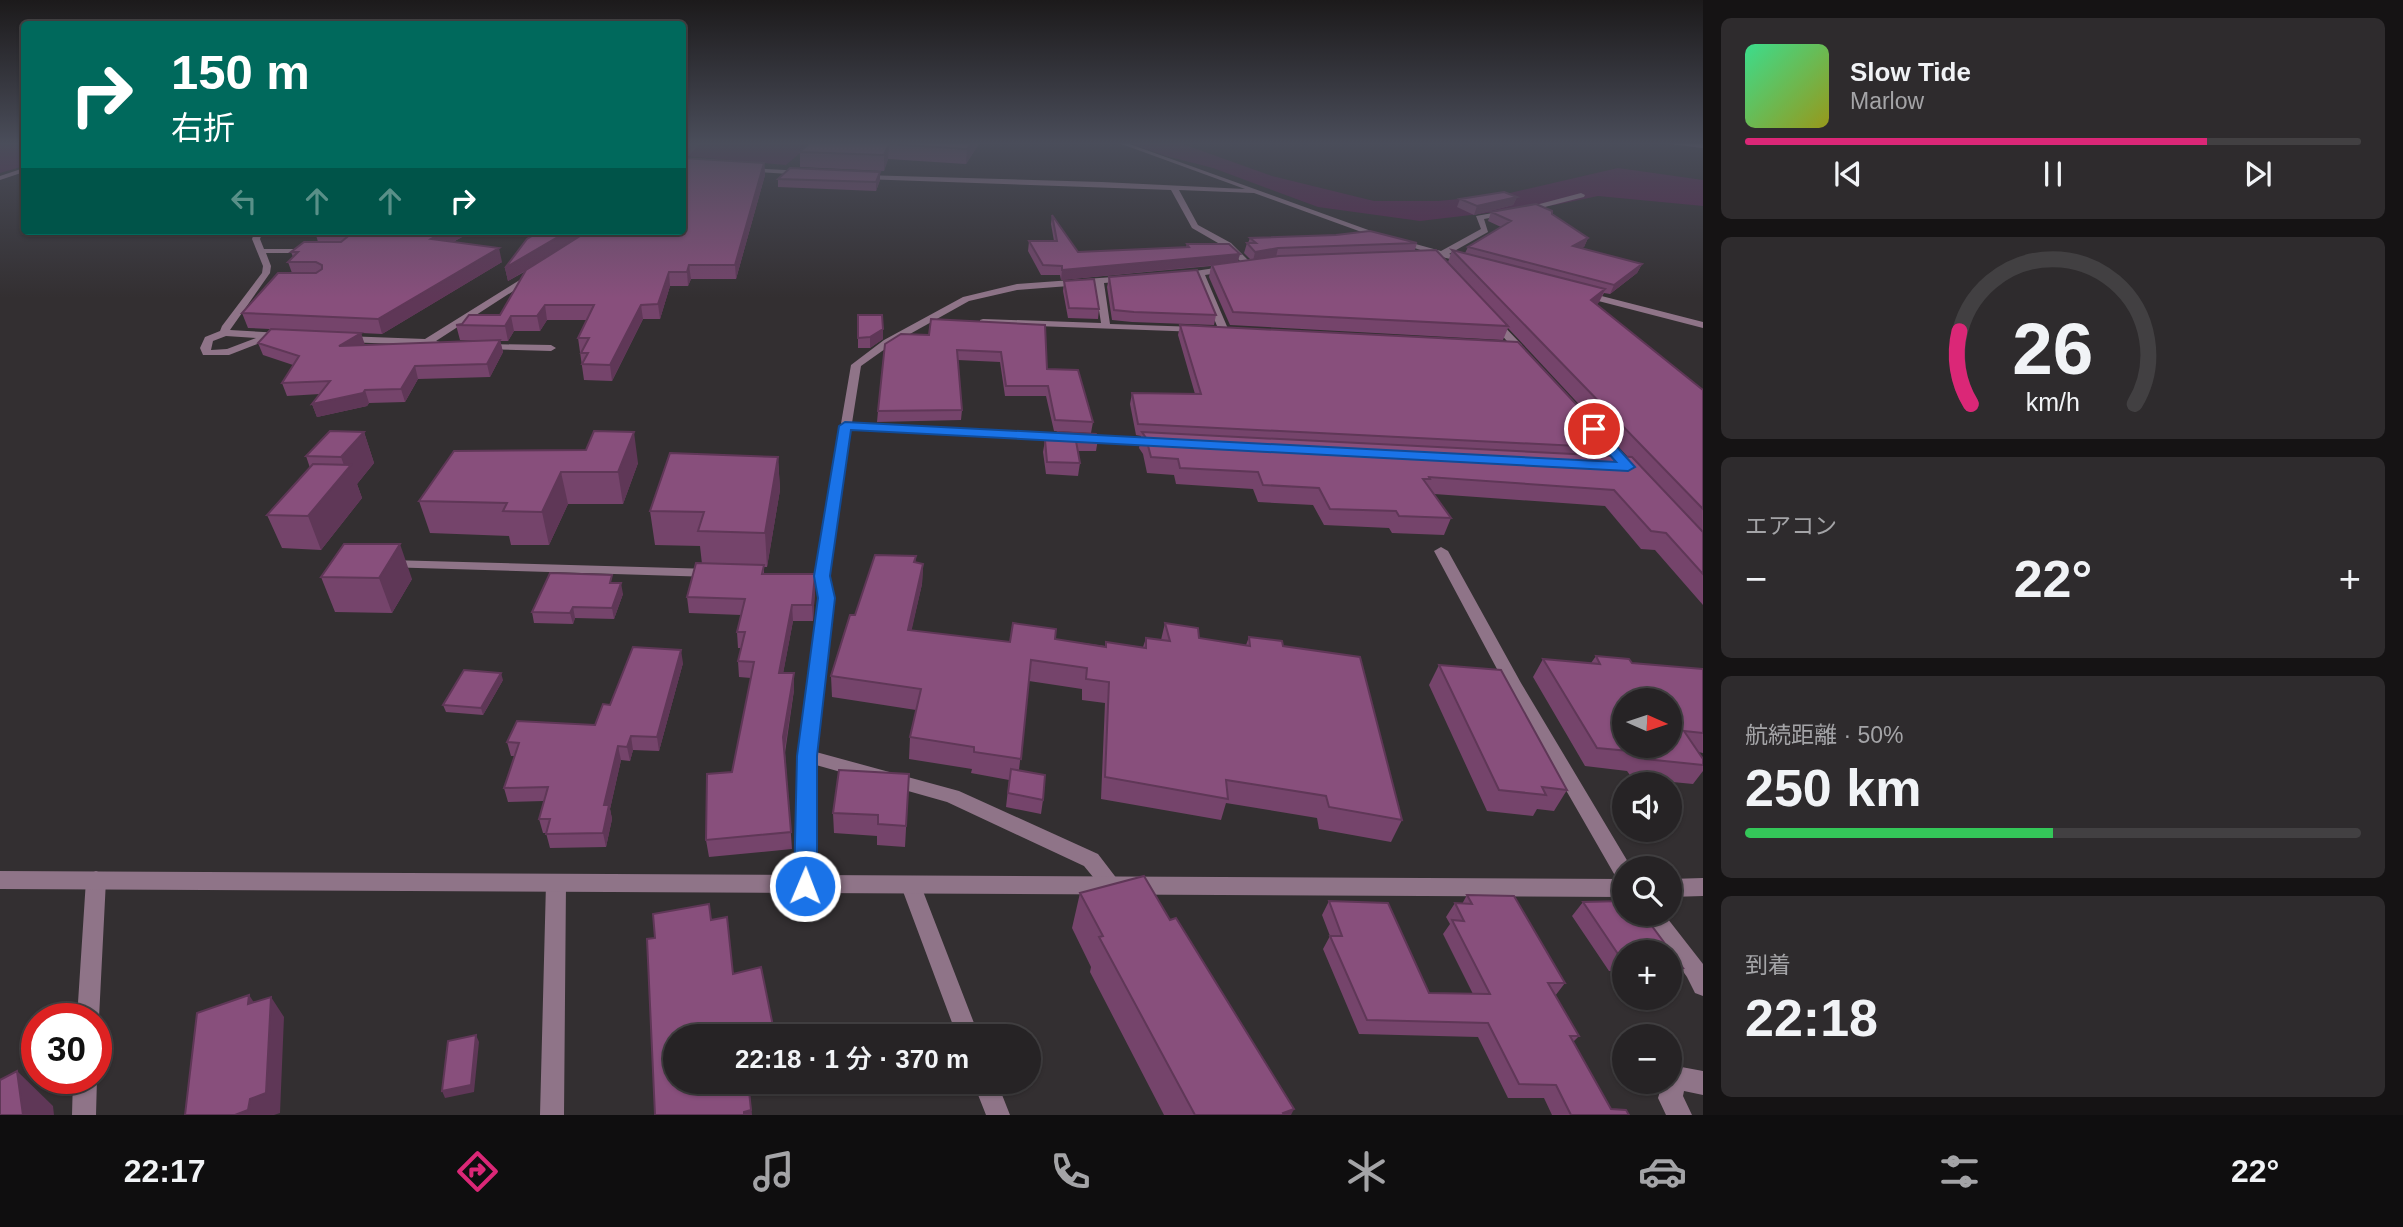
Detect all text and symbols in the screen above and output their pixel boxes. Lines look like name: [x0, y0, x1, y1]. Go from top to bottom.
text: 150 m: [171, 45, 310, 99]
icon: right: [56, 49, 147, 140]
text: Slow Tide: [1850, 57, 1971, 87]
text: Marlow: [1850, 88, 1924, 114]
text: 右折: [171, 110, 235, 146]
icon: previous: [1829, 155, 1867, 193]
icon: pause: [2034, 155, 2072, 193]
icon: next: [2239, 155, 2277, 193]
icon: left: [225, 182, 263, 220]
icon: ahead: [298, 182, 336, 220]
icon: ahead: [371, 182, 409, 220]
icon: right: [444, 182, 482, 220]
text: 26: [2013, 309, 2093, 390]
text: km/h: [2026, 388, 2080, 416]
pin: [1564, 399, 1624, 459]
icon: arrive: [1575, 410, 1613, 448]
text: エアコン: [1745, 513, 1837, 539]
text: 22°: [2014, 550, 2092, 608]
text: −: [1745, 558, 1767, 600]
text: +: [2339, 558, 2361, 600]
north arrow: [1612, 688, 1682, 758]
map controls: [1612, 688, 1682, 1094]
text: 航続距離 · 50%: [1745, 722, 1903, 748]
text: 250 km: [1745, 759, 1921, 817]
button: sound: [1612, 772, 1682, 842]
position arrow: [768, 849, 842, 923]
button: search: [1612, 856, 1682, 926]
button: +: [1612, 940, 1682, 1010]
text: 到着: [1745, 952, 1791, 978]
text: 22:18: [1745, 989, 1878, 1047]
speed limit sign: 30: [21, 1003, 112, 1094]
button: −: [1612, 1024, 1682, 1094]
text: 22:18 · 1 分 · 370 m: [735, 1044, 969, 1074]
icon: directions: [453, 1147, 502, 1196]
icon: music: [749, 1147, 798, 1196]
icon: phone: [1046, 1147, 1095, 1196]
icon: climate: [1342, 1147, 1391, 1196]
icon: car: [1638, 1147, 1687, 1196]
icon: filters: [1935, 1147, 1984, 1196]
text: 22:17: [124, 1153, 206, 1189]
text: 22°: [2231, 1153, 2279, 1189]

